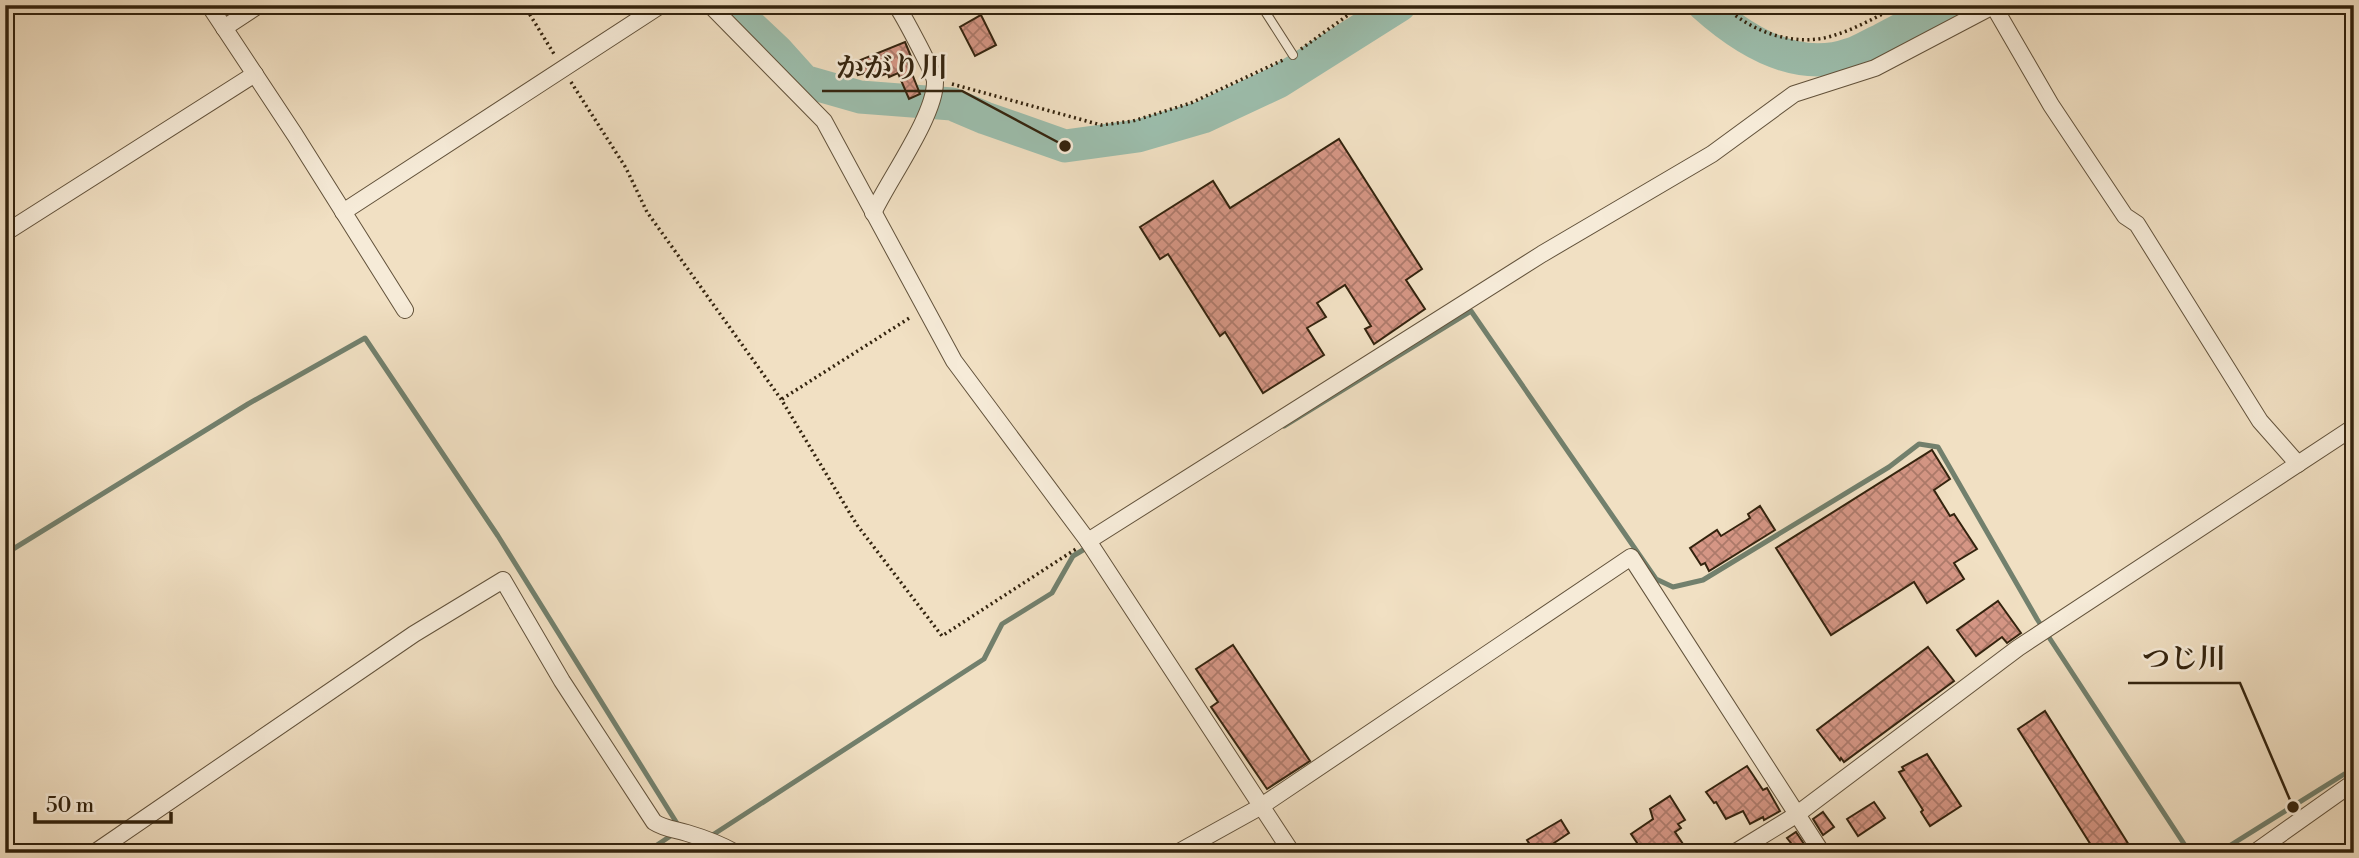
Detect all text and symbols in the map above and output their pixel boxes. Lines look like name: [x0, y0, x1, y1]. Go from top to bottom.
callout: かがり川: [822, 42, 962, 91]
text: かがり川: [836, 51, 948, 86]
callout: つじ川: [2128, 634, 2240, 683]
text: つじ川: [2142, 642, 2226, 677]
scale bar: [35, 781, 172, 825]
text: 50 m: [46, 793, 94, 819]

